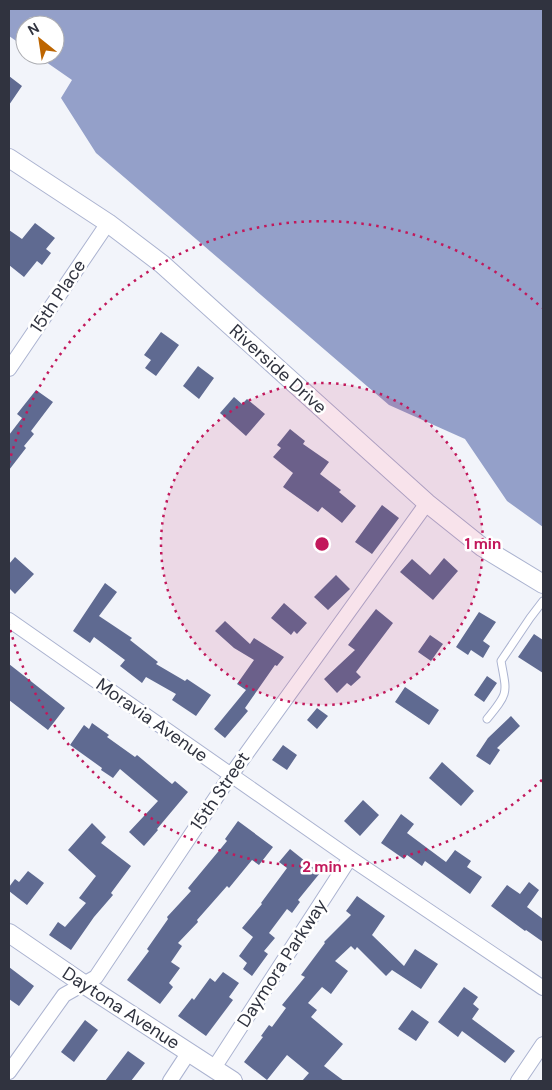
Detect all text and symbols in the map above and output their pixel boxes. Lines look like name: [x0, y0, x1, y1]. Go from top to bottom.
north arrow: [15, 15, 65, 65]
text: N: [25, 18, 42, 39]
street label: 15th Place: [25, 255, 91, 337]
street label: Riverside Drive: [224, 319, 332, 419]
text: 1 min: [465, 534, 501, 554]
centre of rings: [313, 535, 331, 553]
street label: Moravia Avenue: [91, 672, 213, 768]
street label: 15th Street: [185, 747, 255, 835]
text: 2 min: [302, 857, 342, 877]
street label: Daymora Parkway: [232, 894, 332, 1032]
street label: Daytona Avenue: [58, 961, 184, 1055]

